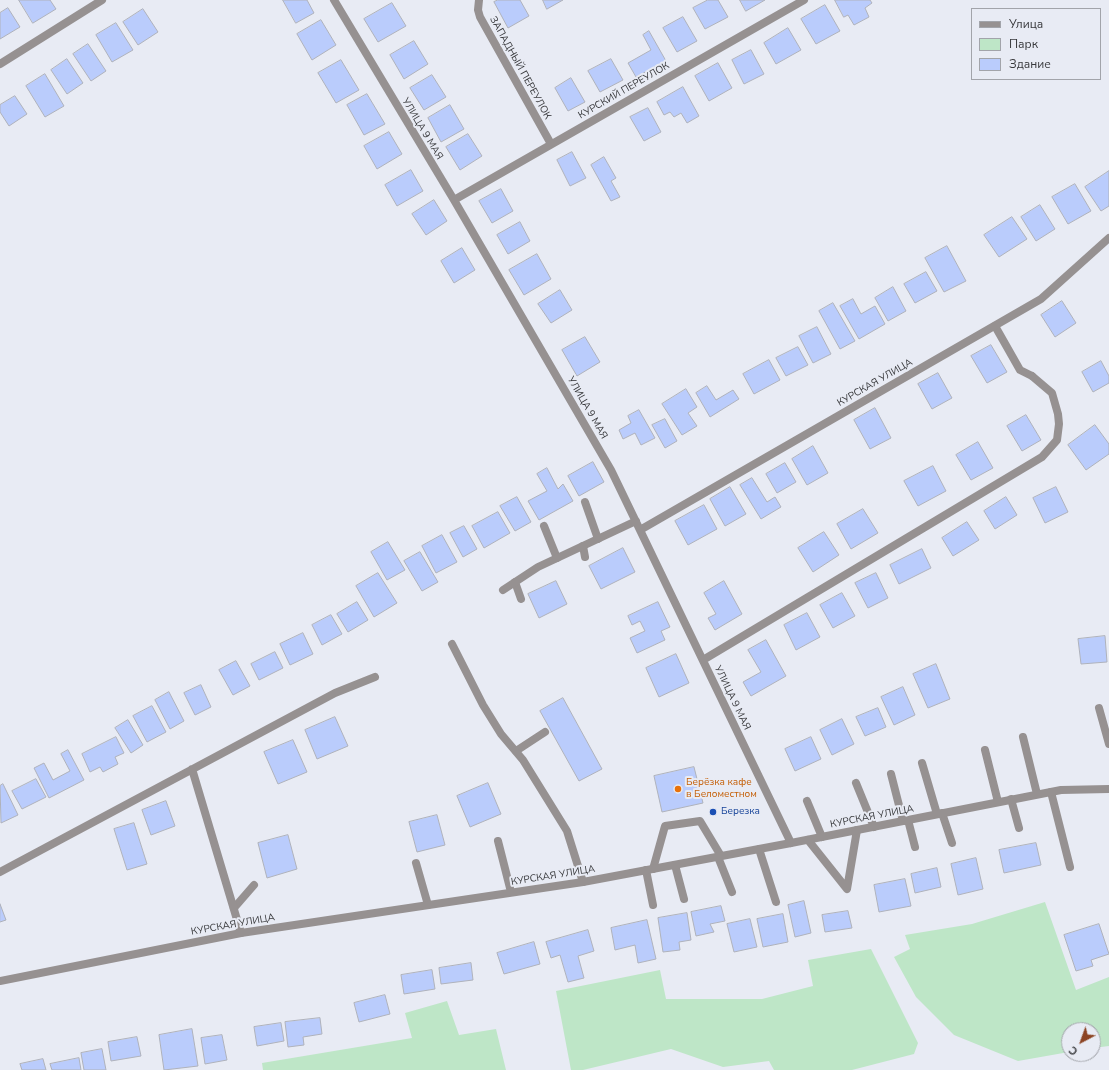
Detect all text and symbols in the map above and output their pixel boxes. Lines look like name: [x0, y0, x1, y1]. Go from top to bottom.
legend: [971, 8, 1101, 80]
street label: ЗАПАДНЫЙ ПЕРЕУЛОК: [487, 14, 553, 122]
text: Улица: [1009, 16, 1043, 32]
text: Парк: [1009, 36, 1038, 52]
text: Здание: [1009, 56, 1051, 72]
street label: КУРСКИЙ ПЕРЕУЛОК: [576, 60, 672, 122]
street label: УЛИЦА 9 МАЯ: [399, 96, 445, 162]
street label: КУРСКАЯ УЛИЦА: [835, 357, 915, 409]
street label: УЛИЦА 9 МАЯ: [564, 375, 610, 441]
street label: УЛИЦА 9 МАЯ: [711, 664, 753, 732]
place label: Берёзка кафе в Беломестном: [686, 777, 757, 800]
marker: Берёзка кафе в Беломестном: [673, 784, 683, 794]
street label: КУРСКАЯ УЛИЦА: [829, 803, 915, 831]
place label: Березка: [721, 806, 760, 818]
marker: Березка: [708, 807, 718, 817]
street label: КУРСКАЯ УЛИЦА: [510, 863, 596, 889]
street label: КУРСКАЯ УЛИЦА: [190, 912, 276, 938]
north arrow: [1061, 1022, 1101, 1062]
text: С: [1066, 1043, 1081, 1059]

